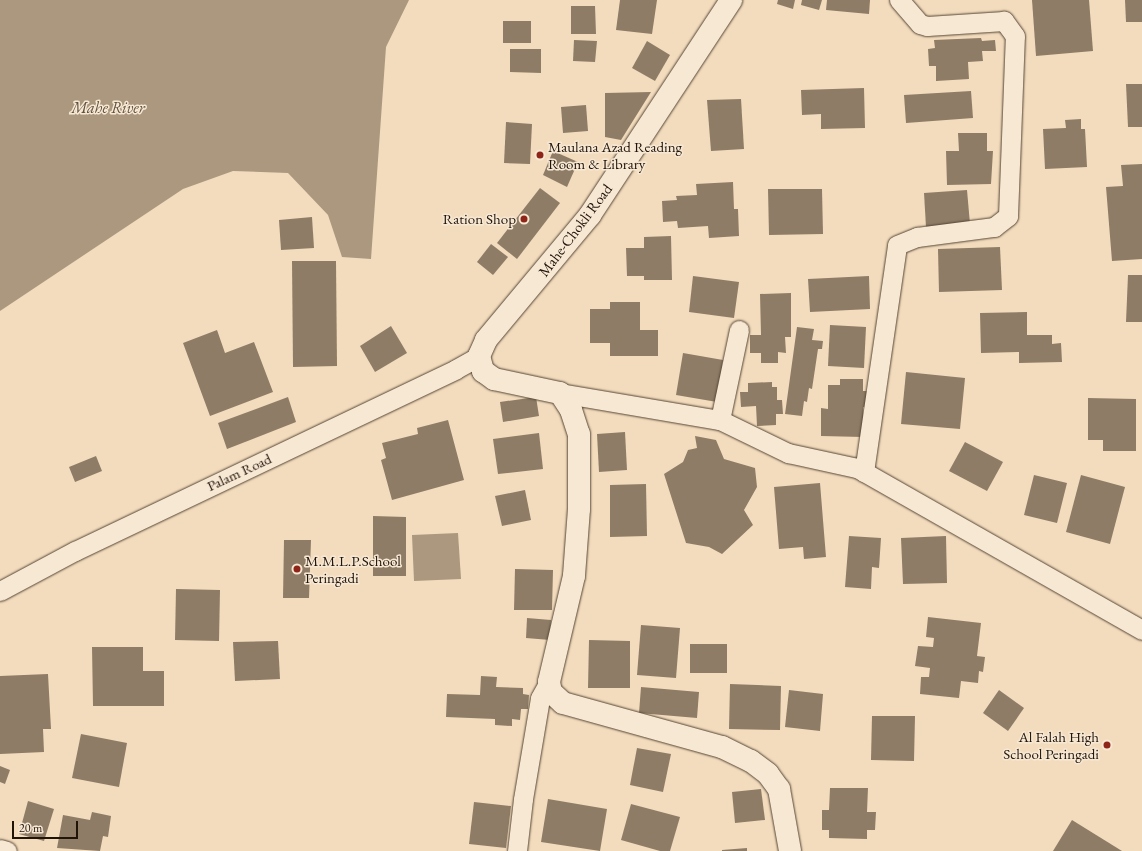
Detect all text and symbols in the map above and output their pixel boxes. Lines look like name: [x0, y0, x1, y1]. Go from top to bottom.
water label: Mahe River: [71, 98, 145, 118]
place label: Maulana Azad Reading Room & Library: [548, 137, 682, 172]
marker: Maulana Azad Reading Room & Library: [535, 150, 545, 160]
street label: Mahe-Chokli Road: [534, 180, 616, 280]
place label: Ration Shop: [443, 210, 516, 228]
marker: Ration Shop: [519, 214, 529, 224]
street label: Palam Road: [204, 449, 274, 495]
place label: M.M.L.P.School Peringadi: [305, 551, 401, 586]
marker: M.M.L.P.School Peringadi: [292, 564, 302, 574]
place label: Al Falah High School Peringadi: [1003, 727, 1099, 762]
marker: Al Falah High School Peringadi: [1102, 740, 1112, 750]
scale bar: [14, 813, 80, 839]
text: 20 m: [19, 820, 42, 836]

